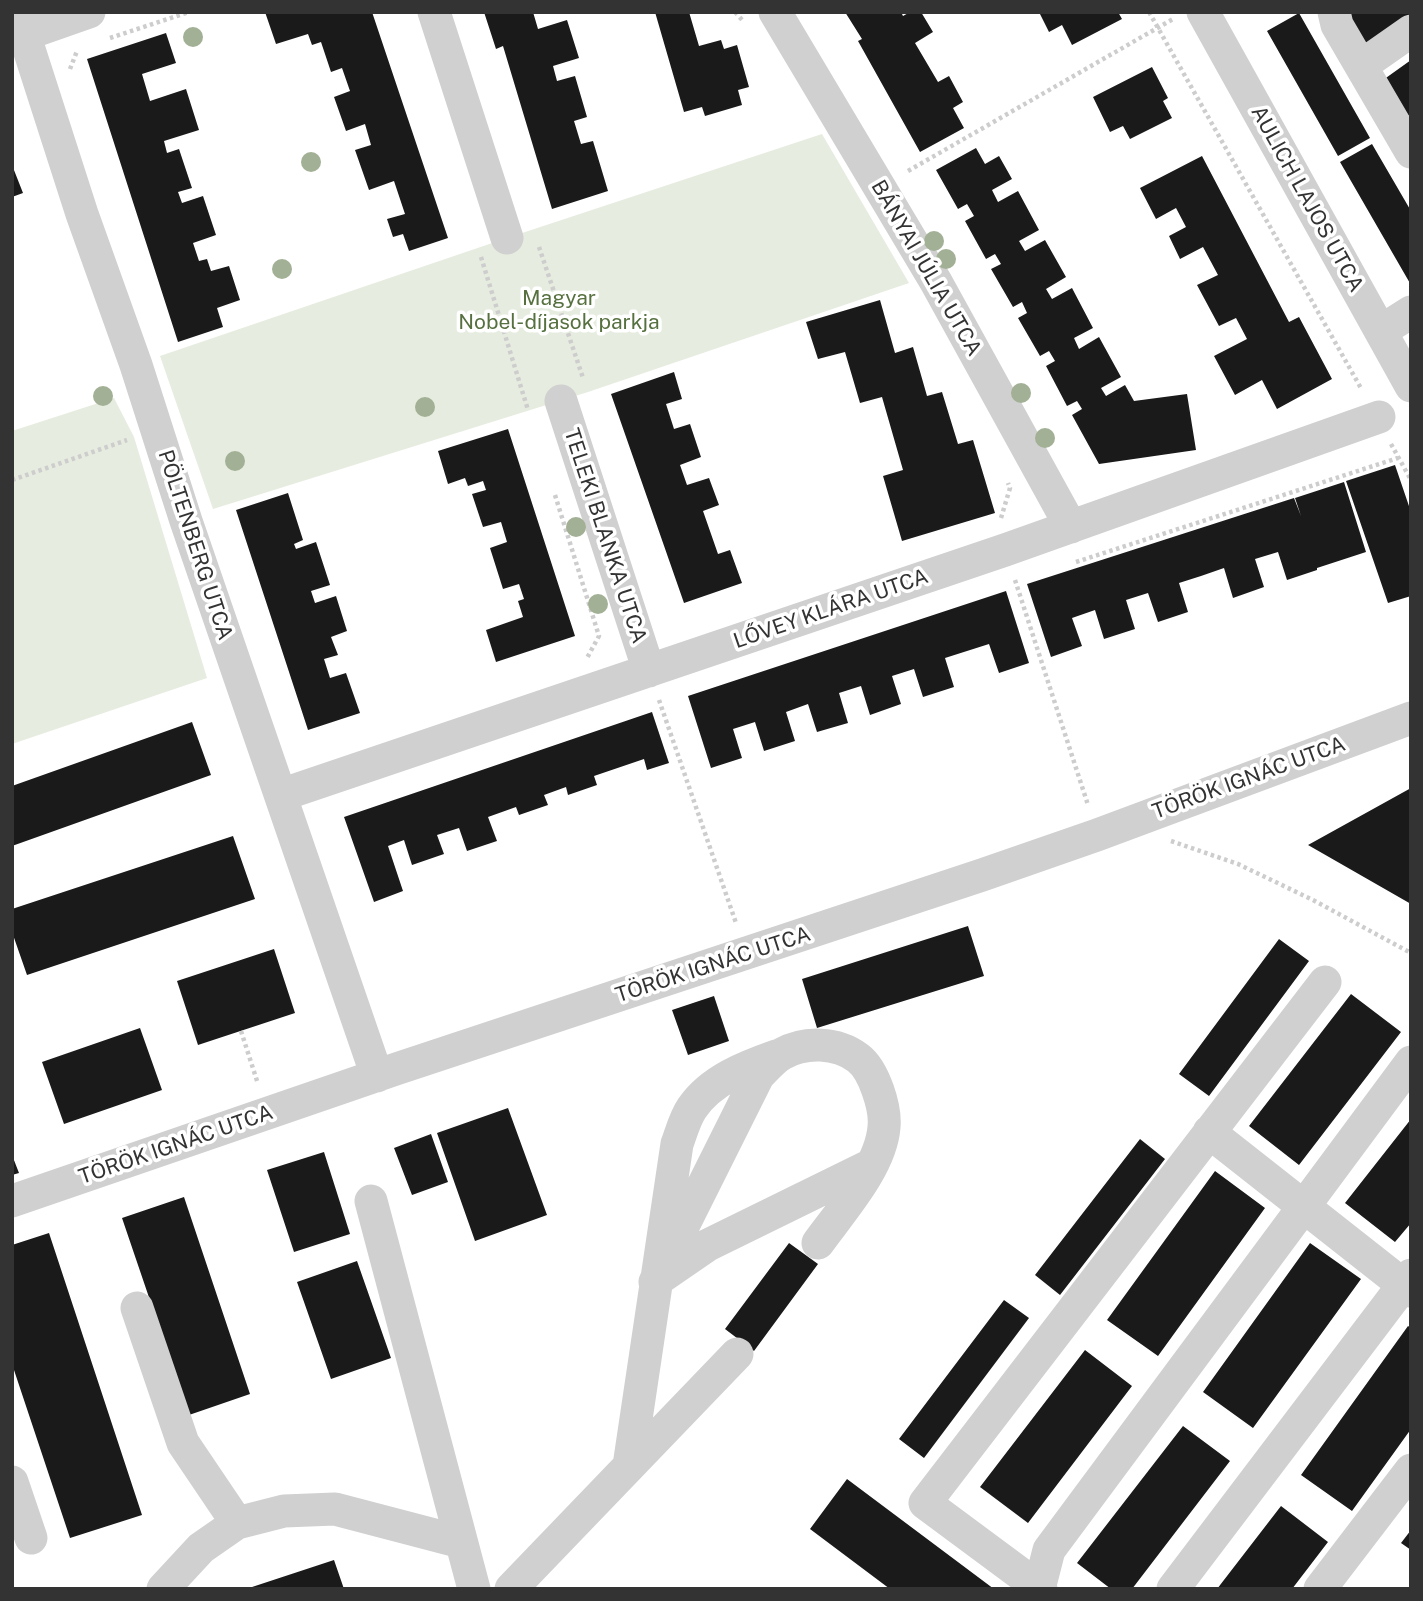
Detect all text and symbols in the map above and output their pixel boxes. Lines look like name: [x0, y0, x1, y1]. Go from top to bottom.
street label: AULICH LAJOS UTCA: [1245, 102, 1369, 296]
street label: BÁNYAI JÚLIA UTCA: [865, 176, 987, 360]
park label: Magyar Nobel-díjasok parkja: [458, 286, 660, 336]
street label: TELEKI BLANKA UTCA: [558, 425, 652, 647]
street label: PÖLTENBERG UTCA: [152, 447, 238, 643]
street label: LŐVEY KLÁRA UTCA: [730, 564, 932, 654]
street label: TÖRÖK IGNÁC UTCA: [1149, 731, 1349, 825]
street label: TÖRÖK IGNÁC UTCA: [612, 922, 814, 1008]
street label: TÖRÖK IGNÁC UTCA: [76, 1100, 276, 1190]

